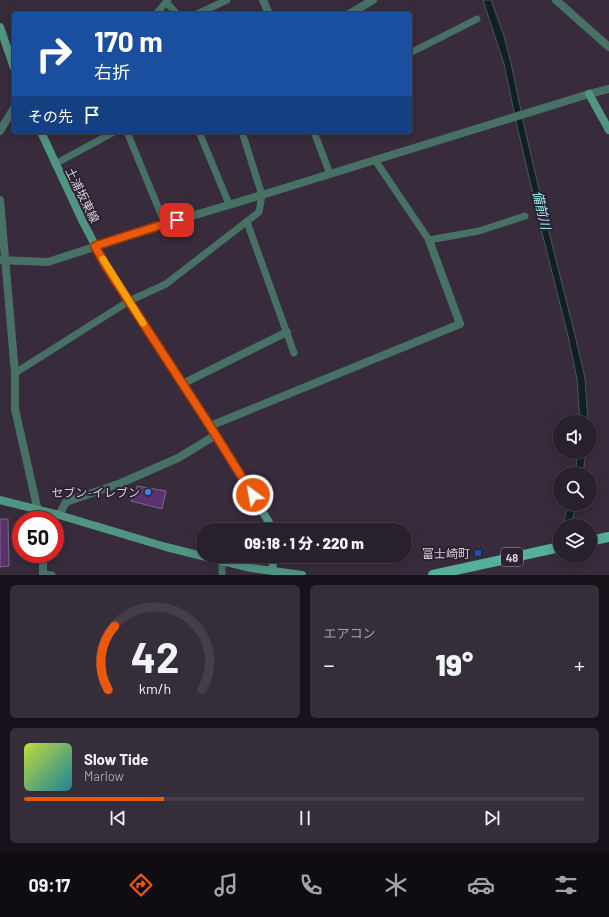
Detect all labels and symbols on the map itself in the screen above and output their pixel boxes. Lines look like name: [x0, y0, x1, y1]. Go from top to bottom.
street label: 土浦坂東線: [64, 165, 102, 225]
water label: 備前川: [530, 189, 555, 233]
pin: [160, 203, 194, 237]
position arrow: [232, 474, 274, 516]
place label: セブン-イレブン: [51, 485, 140, 499]
marker: セブン-イレブン: [143, 487, 153, 497]
speed limit sign: 50: [12, 511, 64, 563]
place label: 富士崎町: [422, 546, 470, 560]
marker: 富士崎町: [473, 548, 483, 558]
road number: 48: [501, 548, 523, 566]

